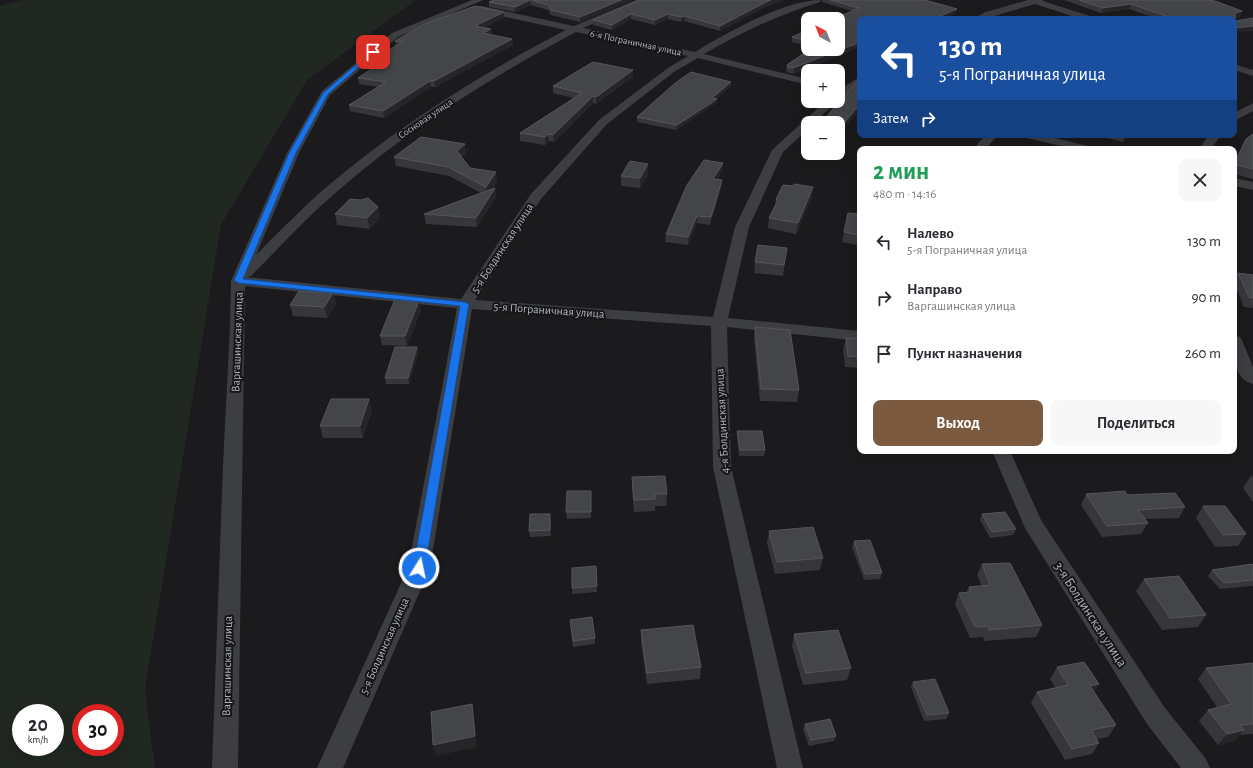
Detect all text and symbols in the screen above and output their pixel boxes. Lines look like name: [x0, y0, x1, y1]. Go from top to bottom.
north arrow: [801, 12, 845, 56]
map controls: [801, 12, 845, 160]
street label: 6-я Пограничная улица: [589, 28, 683, 58]
icon: left: [873, 32, 925, 84]
text: 130 m: [939, 33, 1003, 61]
pin: [356, 35, 390, 69]
icon: arrive: [362, 41, 384, 63]
button: +: [801, 64, 845, 108]
text: 5-я Пограничная улица: [939, 66, 1106, 84]
street label: Сосновая улица: [396, 97, 455, 141]
icon: right: [917, 108, 939, 130]
text: Затем: [873, 111, 909, 126]
button: −: [801, 116, 845, 160]
button: close: [1179, 159, 1221, 201]
text: 2 мин: [873, 160, 929, 184]
text: 480 m · 14:16: [873, 188, 936, 201]
street label: 5-я Болдинская улица: [469, 201, 537, 296]
text: Налево: [907, 226, 954, 241]
icon: left: [873, 231, 895, 253]
text: 130 m: [1187, 234, 1221, 249]
text: 5-я Пограничная улица: [907, 244, 1027, 257]
text: Направо: [907, 282, 962, 297]
icon: right: [873, 287, 895, 309]
text: 90 m: [1192, 290, 1221, 305]
street label: Варгашинская улица: [229, 291, 246, 392]
street label: 5-я Пограничная улица: [493, 300, 605, 321]
text: Варгашинская улица: [907, 300, 1016, 313]
icon: arrive: [873, 343, 895, 365]
text: Пункт назначения: [907, 346, 1022, 361]
text: 260 m: [1185, 346, 1221, 361]
street label: 4-я Болдинская улица: [713, 368, 732, 474]
button: Выход: [873, 400, 1043, 446]
button: Поделиться: [1051, 400, 1221, 446]
position arrow: [398, 547, 440, 589]
street label: 3-я Болдинская улица: [1051, 560, 1130, 670]
street label: 5-я Болдинская улица: [357, 595, 412, 697]
street label: Варгашинская улица: [220, 615, 235, 716]
speed limit sign: 30: [72, 704, 124, 756]
text: 20: [28, 715, 48, 735]
text: km/h: [28, 735, 48, 745]

